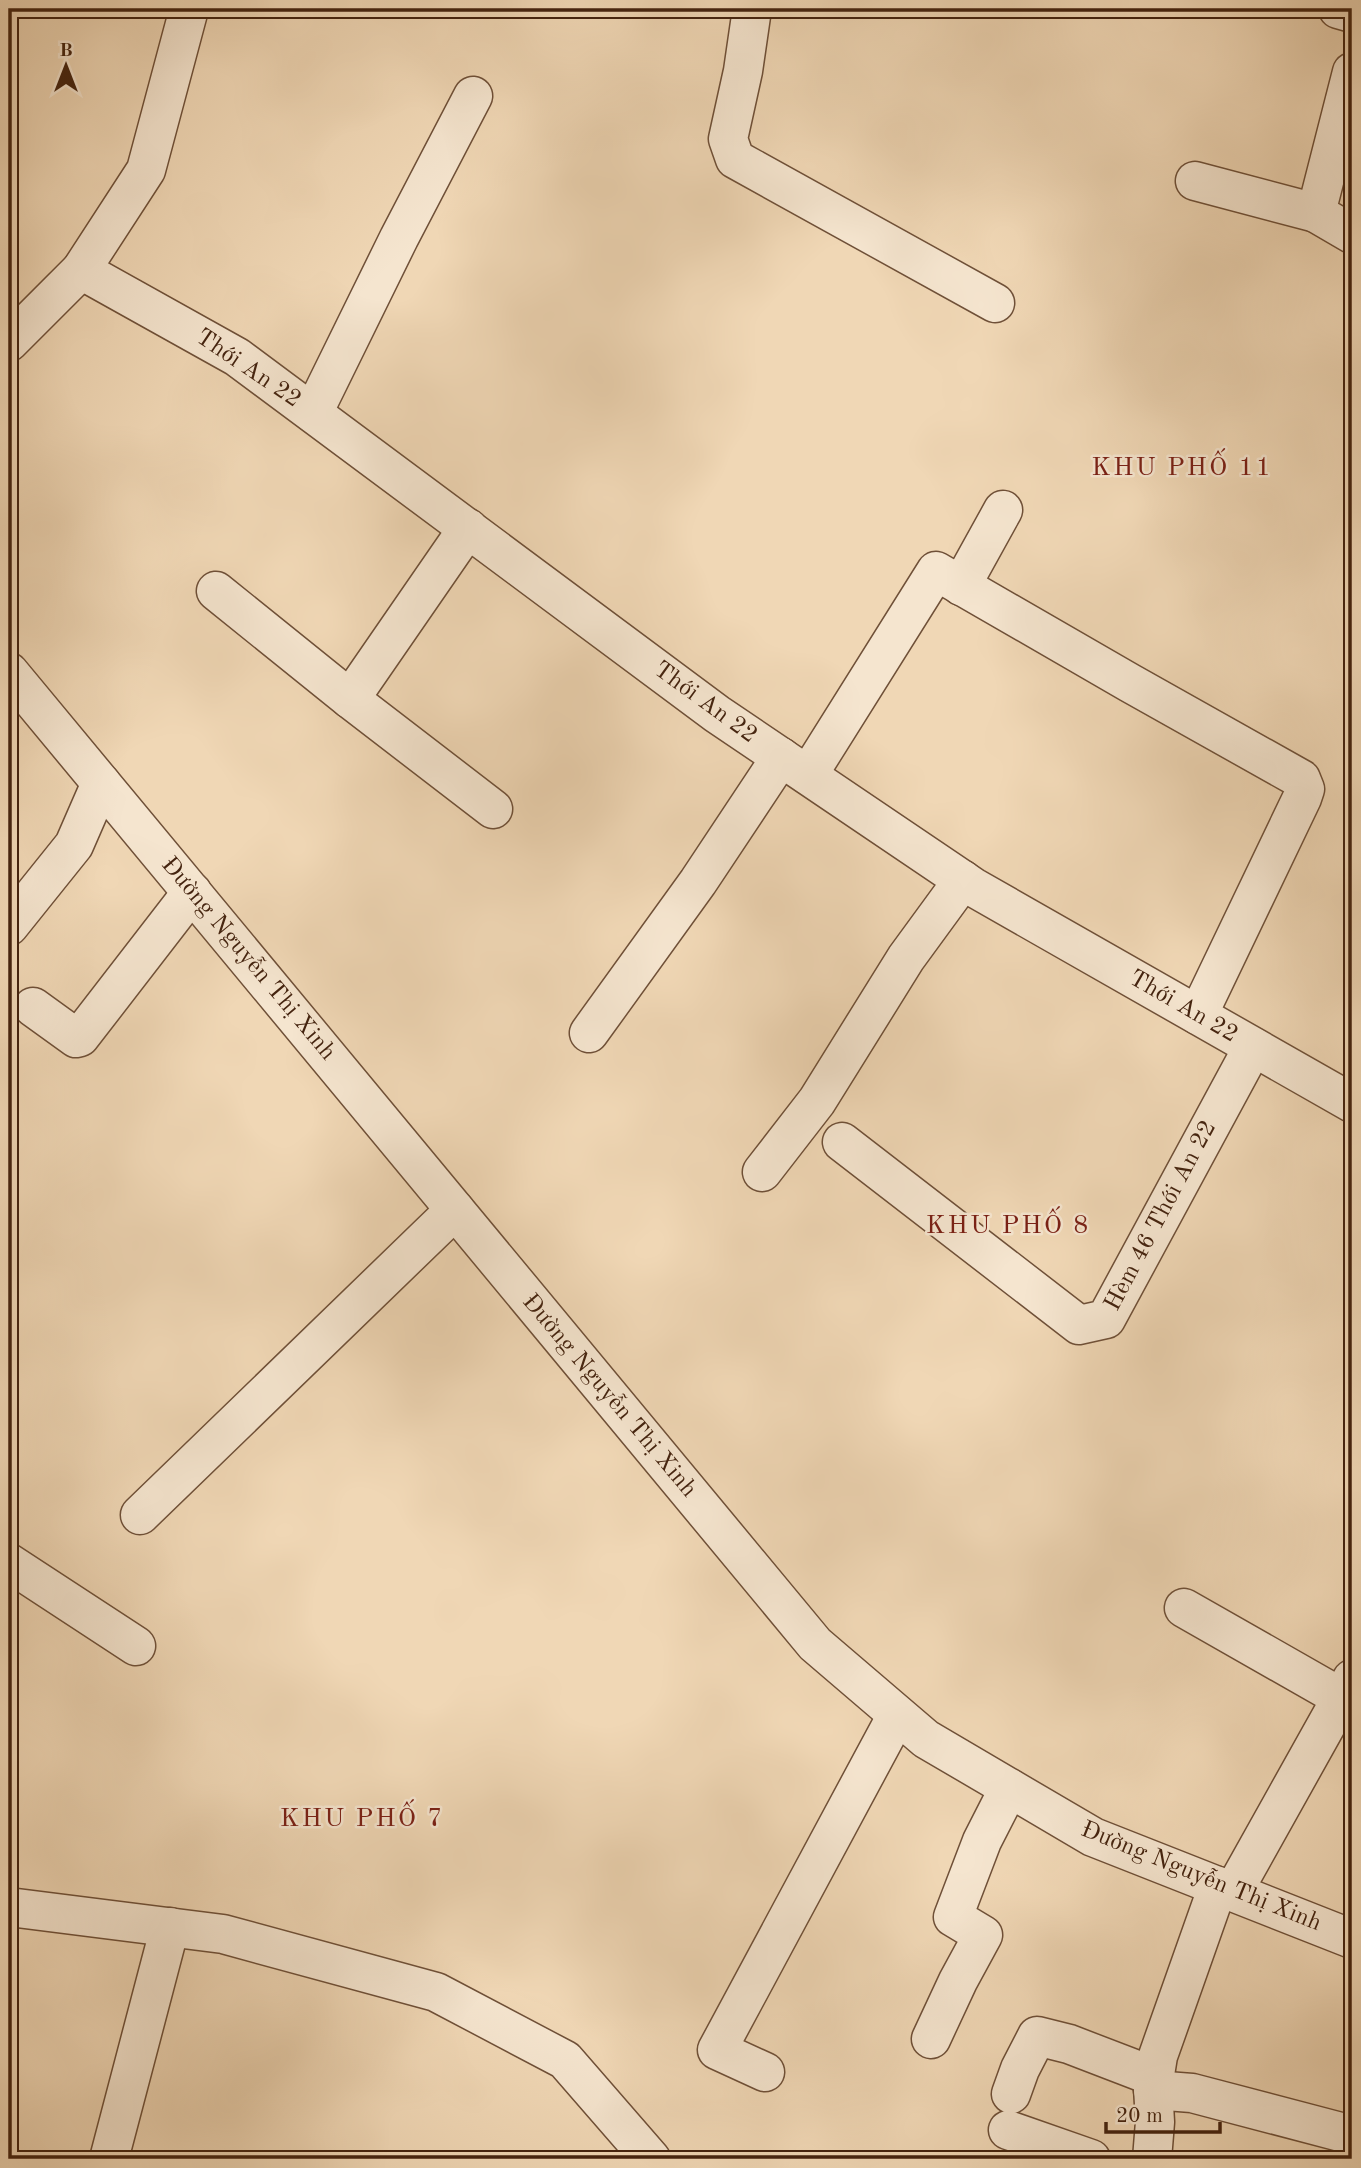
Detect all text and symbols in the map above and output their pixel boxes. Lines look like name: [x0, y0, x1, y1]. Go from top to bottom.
north arrow: [32, 32, 102, 102]
text: B: [59, 42, 73, 61]
street label: Thới An 22: [191, 325, 305, 413]
district label: KHU PHỐ 11: [1091, 448, 1273, 481]
street label: Thới An 22: [649, 658, 761, 748]
street label: Đường Nguyễn Thị Xinh: [156, 852, 341, 1065]
street label: Thới An 22: [1125, 966, 1241, 1048]
street label: Hèm 46 Thới An 22: [1101, 1117, 1221, 1315]
district label: KHU PHỐ 8: [926, 1206, 1090, 1239]
street label: Đường Nguyễn Thị Xinh: [517, 1289, 702, 1502]
district label: KHU PHỐ 7: [280, 1799, 444, 1832]
street label: Đường Nguyễn Thị Xinh: [1077, 1816, 1325, 1936]
scale bar: [1106, 2091, 1219, 2135]
text: 20 m: [1116, 2106, 1163, 2127]

